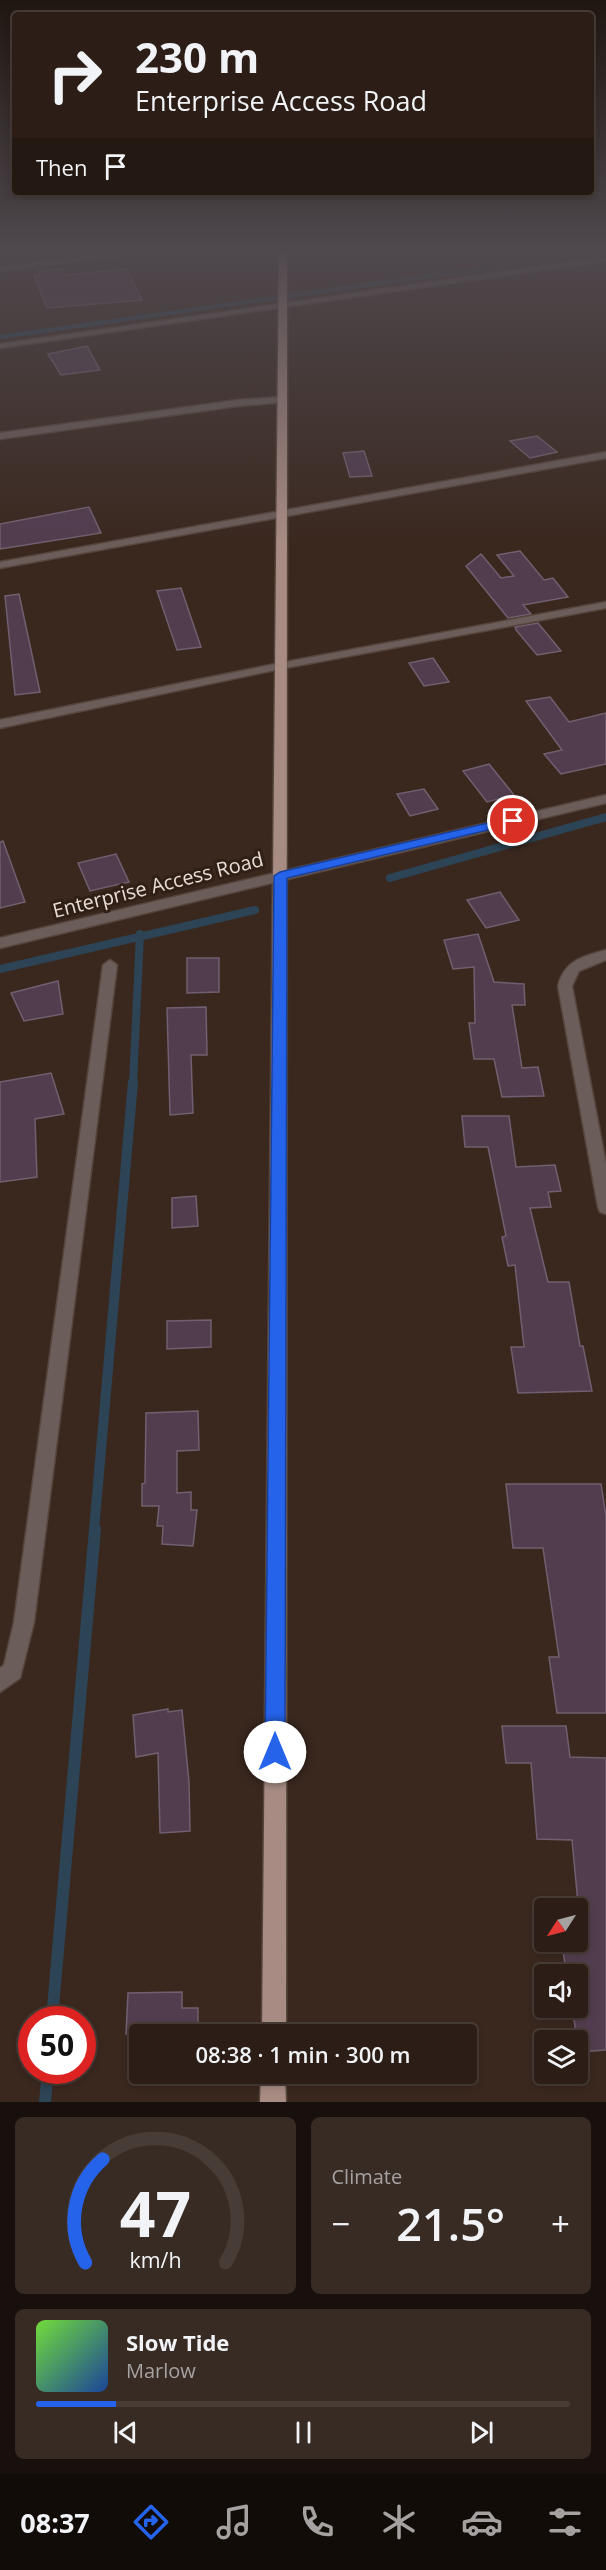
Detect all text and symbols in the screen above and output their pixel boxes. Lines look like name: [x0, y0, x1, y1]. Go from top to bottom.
text: 230 m: [135, 28, 259, 85]
icon: right: [36, 36, 114, 114]
text: Enterprise Access Road: [135, 82, 427, 119]
icon: arrive: [99, 150, 132, 183]
text: Then: [36, 152, 87, 182]
pin: [487, 795, 538, 846]
icon: arrive: [496, 804, 529, 837]
street label: Enterprise Access Road: [50, 845, 266, 924]
position arrow: [243, 1720, 307, 1784]
north arrow: [534, 1898, 588, 1952]
map controls: [534, 1898, 588, 2084]
button: sound: [534, 1964, 588, 2018]
speed limit sign: 50: [18, 2006, 96, 2084]
button: layers: [534, 2030, 588, 2084]
text: 08:38 · 1 min · 300 m: [195, 2039, 411, 2069]
text: Climate: [332, 2163, 402, 2190]
text: 47: [120, 2170, 191, 2255]
text: 21.5°: [396, 2193, 505, 2254]
text: −: [332, 2201, 350, 2246]
text: +: [551, 2201, 570, 2246]
text: km/h: [129, 2245, 181, 2274]
text: Slow Tide: [126, 2327, 229, 2357]
text: Marlow: [126, 2357, 196, 2384]
icon: previous: [109, 2416, 142, 2449]
icon: pause: [287, 2416, 320, 2449]
icon: next: [465, 2416, 498, 2449]
icon: directions: [130, 2501, 172, 2543]
icon: music: [213, 2501, 255, 2543]
icon: phone: [296, 2501, 338, 2543]
icon: climate: [378, 2501, 420, 2543]
icon: car: [461, 2501, 503, 2543]
icon: filters: [544, 2501, 586, 2543]
text: 08:37: [20, 2504, 90, 2541]

